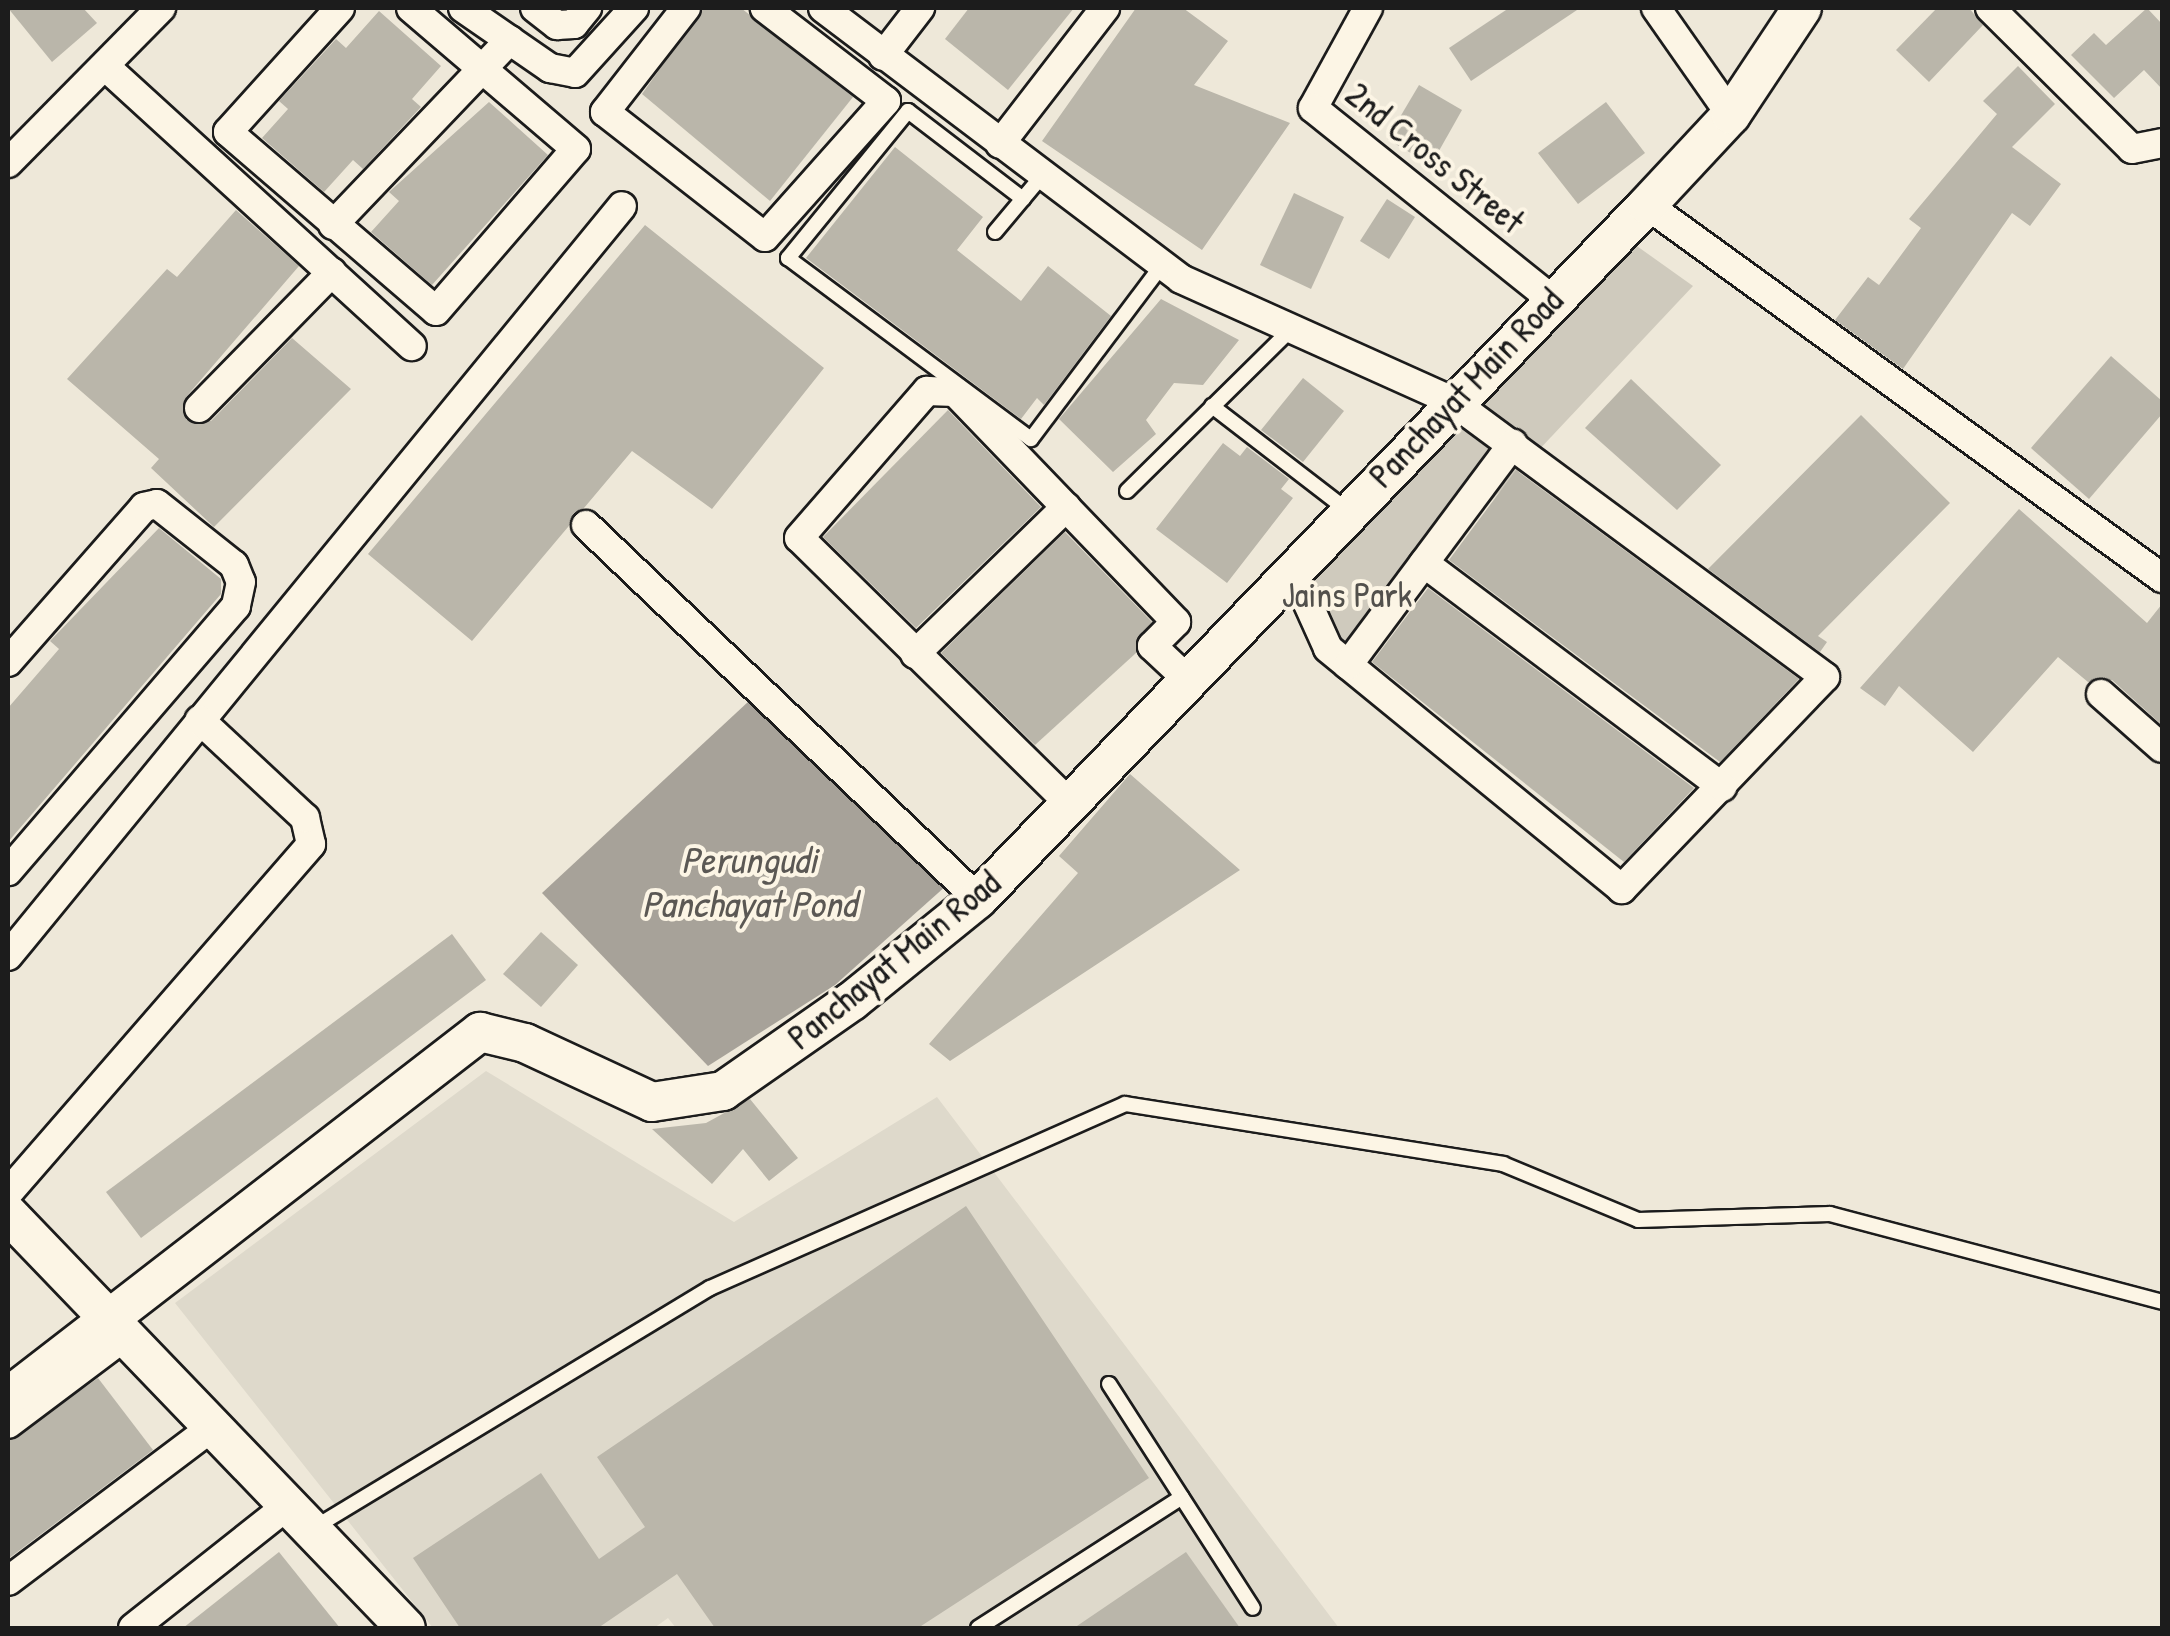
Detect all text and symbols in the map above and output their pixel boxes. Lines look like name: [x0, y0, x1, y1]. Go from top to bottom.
street label: 2nd Cross Street: [1337, 73, 1533, 243]
street label: Panchayat Main Road: [1360, 280, 1572, 496]
park label: Jains Park: [1282, 574, 1412, 616]
water label: Perungudi Panchayat Pond: [642, 837, 856, 926]
street label: Panchayat Main Road: [780, 862, 1008, 1058]

